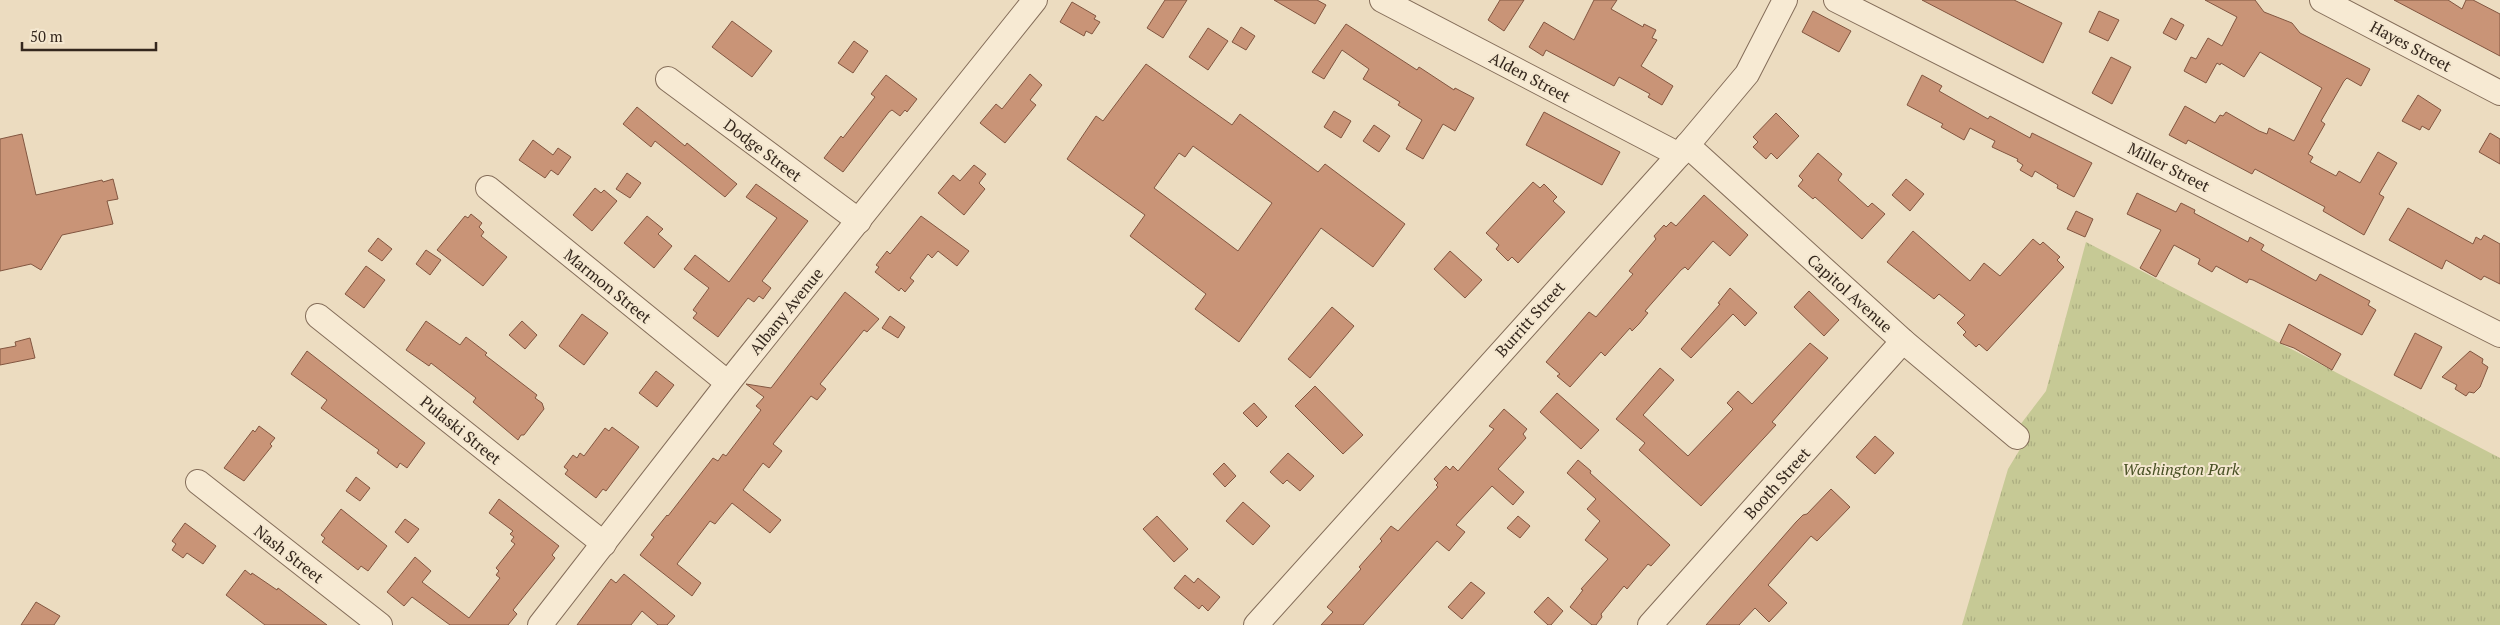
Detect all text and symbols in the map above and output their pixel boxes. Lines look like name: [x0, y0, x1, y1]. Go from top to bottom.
street label: Hayes Street: [2367, 15, 2456, 77]
scale bar: [22, 20, 156, 52]
text: 50 m: [30, 26, 63, 46]
street label: Alden Street: [1486, 46, 1574, 108]
street label: Dodge Street: [720, 113, 806, 187]
street label: Miller Street: [2124, 137, 2214, 197]
street label: Marmon Street: [560, 244, 656, 328]
street label: Capitol Avenue: [1803, 249, 1897, 337]
street label: Albany Avenue: [744, 263, 828, 359]
street label: Burritt Street: [1490, 276, 1570, 361]
street label: Pulaski Street: [416, 391, 506, 469]
street label: Booth Street: [1739, 442, 1815, 524]
park label: Washington Park: [2122, 458, 2240, 480]
street label: Nash Street: [250, 520, 328, 588]

